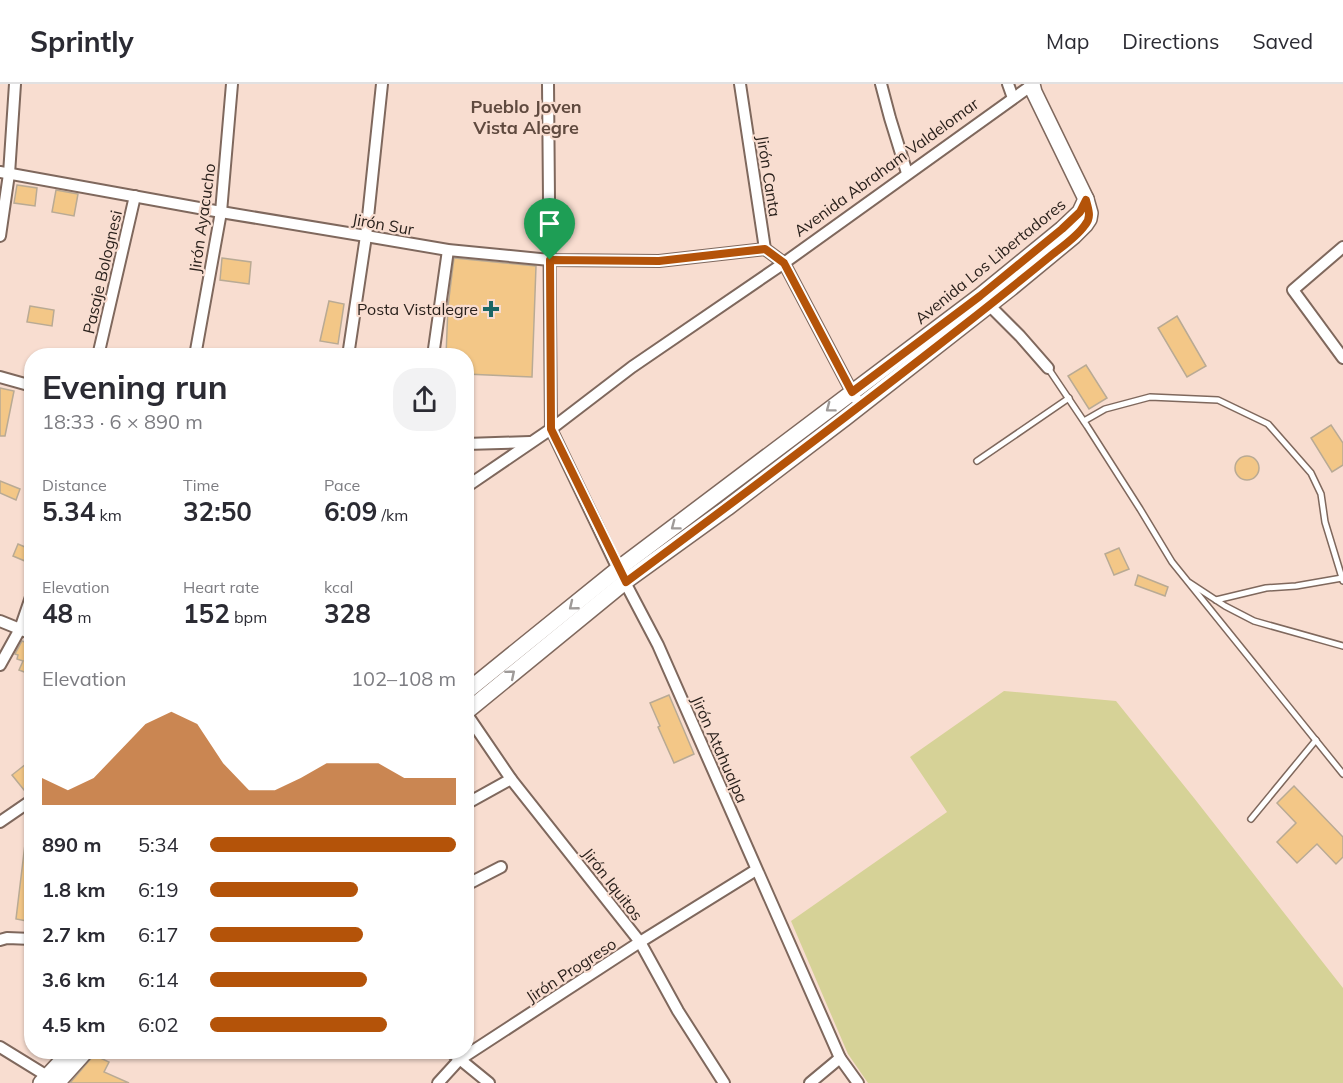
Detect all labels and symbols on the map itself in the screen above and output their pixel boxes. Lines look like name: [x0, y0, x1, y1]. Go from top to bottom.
street label: Avenida Abraham Valdelomar: [790, 93, 982, 241]
district label: Pueblo Joven Vista Alegre: [470, 95, 582, 139]
street label: Jirón Canta: [753, 134, 785, 218]
street label: Jirón Ayacucho: [184, 162, 220, 274]
street label: Avenida Los Libertadores: [911, 194, 1069, 328]
pin: [524, 198, 575, 260]
street label: Pasaje Bolognesi: [78, 208, 126, 336]
street label: Jirón Sur: [350, 209, 416, 239]
place label: Posta Vistalegre: [357, 299, 478, 319]
marker: Posta Vistalegre: [482, 300, 500, 318]
one-way arrow: [826, 401, 837, 412]
one-way arrow: [671, 519, 682, 530]
one-way arrow: [569, 598, 580, 609]
one-way arrow: [504, 671, 515, 682]
street label: Jirón Atahualpa: [687, 692, 753, 806]
street label: Jirón Iquitos: [578, 844, 648, 924]
street label: Jirón Progreso: [522, 933, 620, 1007]

